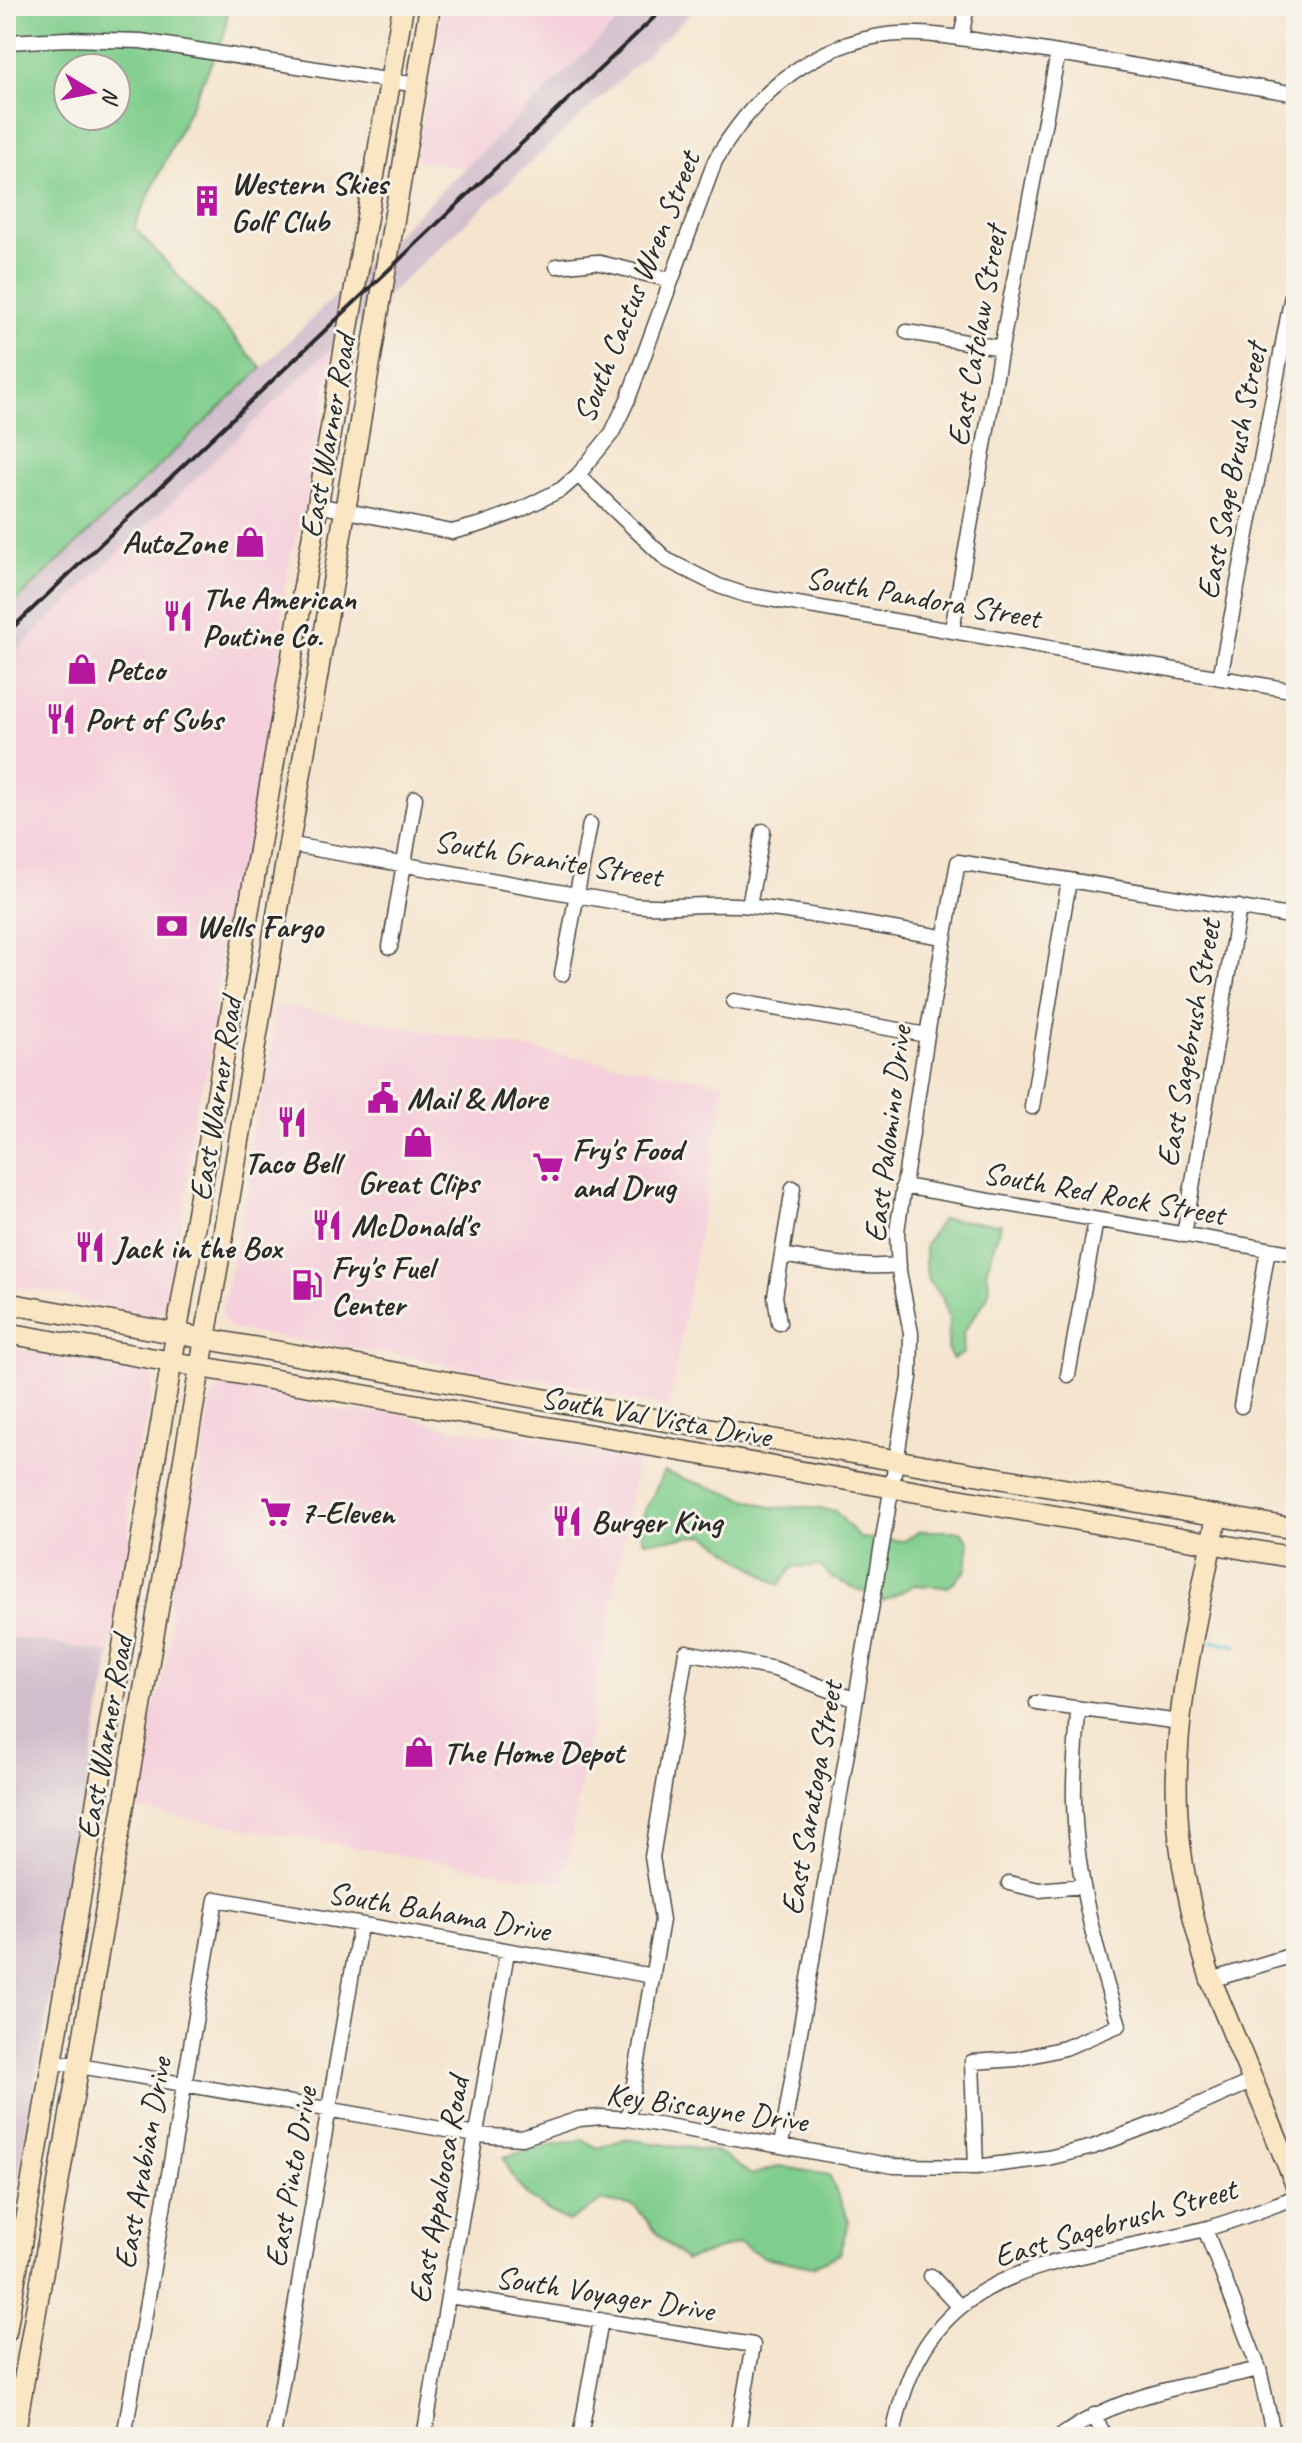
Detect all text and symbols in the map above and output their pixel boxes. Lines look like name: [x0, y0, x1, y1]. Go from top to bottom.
north arrow: [52, 52, 132, 132]
text: N: [95, 86, 126, 108]
street label: South Cactus Wren Street: [563, 142, 711, 429]
place label: Western Skies Golf Club: [231, 163, 390, 241]
building icon: Western Skies Golf Club: [190, 184, 224, 218]
street label: East Catclaw Street: [937, 219, 1017, 449]
street label: East Warner Road: [289, 327, 366, 541]
street label: East Sage Brush Street: [1187, 336, 1277, 602]
place label: AutoZone: [122, 522, 229, 563]
shop icon: AutoZone: [233, 525, 267, 559]
street label: South Pandora Street: [803, 557, 1047, 639]
place label: The American Poutine Co.: [202, 578, 357, 656]
restaurant icon: The American Poutine Co.: [161, 599, 195, 633]
place label: Petco: [106, 649, 168, 690]
shop icon: Petco: [65, 652, 99, 686]
place label: Port of Subs: [85, 699, 226, 740]
restaurant icon: Port of Subs: [44, 702, 78, 736]
street label: South Granite Street: [431, 820, 668, 897]
place label: Wells Fargo: [196, 906, 325, 947]
bank icon: Wells Fargo: [155, 909, 189, 943]
street label: East Sagebrush Street: [1147, 913, 1231, 1170]
street label: East Warner Road: [179, 990, 252, 1204]
street label: East Palomino Drive: [854, 1021, 921, 1244]
place label: Mail & More: [407, 1078, 550, 1119]
public building icon: Mail & More: [366, 1081, 400, 1115]
restaurant icon: Taco Bell: [275, 1105, 309, 1139]
shop icon: Great Clips: [401, 1125, 435, 1159]
place label: Fry's Food and Drug: [572, 1129, 687, 1207]
place label: Taco Bell: [244, 1142, 346, 1183]
supermarket icon: Fry's Food and Drug: [531, 1150, 565, 1184]
street label: South Red Rock Street: [980, 1152, 1231, 1236]
place label: Great Clips: [358, 1162, 482, 1203]
place label: McDonald's: [351, 1205, 480, 1246]
restaurant icon: McDonald's: [310, 1208, 344, 1242]
place label: Jack in the Box: [112, 1227, 284, 1268]
restaurant icon: Jack in the Box: [73, 1230, 107, 1264]
place label: Fry's Fuel Center: [331, 1247, 440, 1325]
fuel station icon: Fry's Fuel Center: [290, 1268, 324, 1302]
street label: South Val Vista Drive: [538, 1376, 777, 1457]
place label: 7-Eleven: [300, 1492, 396, 1533]
supermarket icon: 7-Eleven: [259, 1495, 293, 1529]
place label: Burger King: [591, 1501, 725, 1542]
restaurant icon: Burger King: [550, 1504, 584, 1538]
street label: East Warner Road: [66, 1628, 143, 1842]
street label: East Saratoga Street: [771, 1675, 853, 1918]
place label: The Home Depot: [443, 1732, 627, 1773]
shop icon: The Home Depot: [402, 1735, 436, 1769]
street label: South Bahama Drive: [325, 1872, 556, 1952]
street label: East Arabian Drive: [104, 2052, 182, 2272]
street label: East Appaloosa Road: [398, 2069, 479, 2306]
street label: Key Biscayne Drive: [604, 2073, 813, 2142]
street label: East Pinto Drive: [254, 2081, 327, 2270]
street label: East Sagebrush Street: [989, 2167, 1244, 2277]
street label: South Voyager Drive: [493, 2256, 719, 2331]

